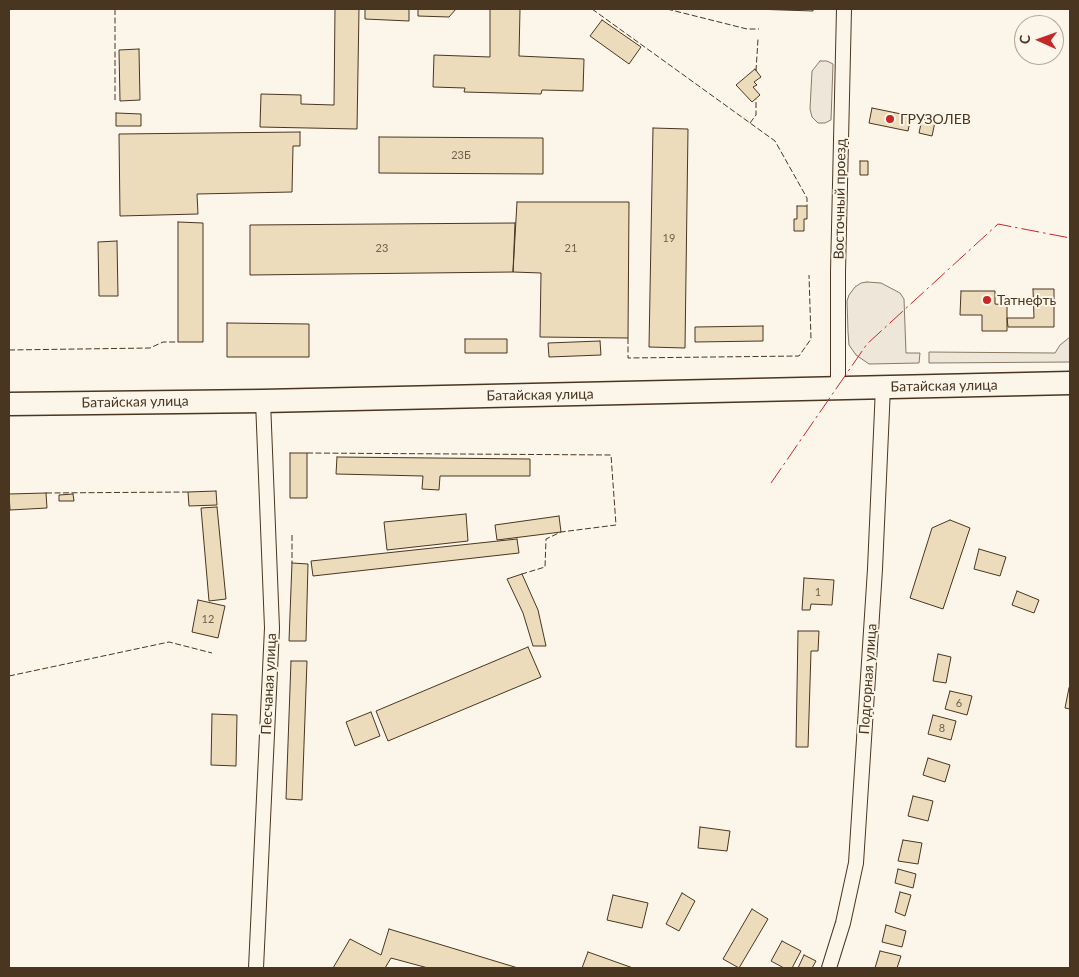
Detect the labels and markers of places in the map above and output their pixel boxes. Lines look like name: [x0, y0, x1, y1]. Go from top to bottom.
place label: ГРУЗОЛЕВ: [900, 111, 971, 127]
marker: ГРУЗОЛЕВ: [884, 113, 896, 125]
place label: Татнефть: [997, 292, 1056, 308]
marker: Татнефть: [981, 294, 993, 306]

